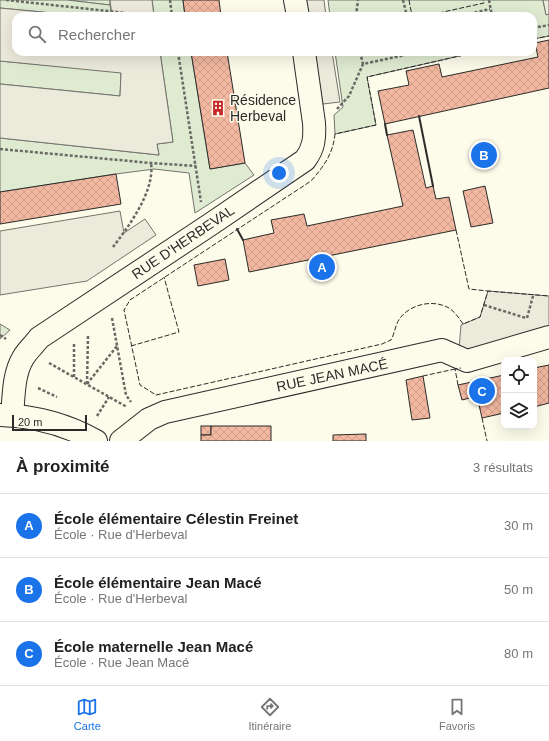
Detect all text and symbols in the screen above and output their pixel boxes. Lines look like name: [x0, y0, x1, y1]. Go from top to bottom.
search box: [12, 12, 537, 56]
icon: search: [26, 23, 48, 45]
text: Rechercher: [58, 26, 136, 43]
place label: Résidence Herbeval: [230, 92, 296, 124]
building icon: Résidence Herbeval: [209, 99, 227, 117]
pin: B: [471, 140, 497, 170]
your location: [269, 163, 289, 183]
street label: RUE D'HERBEVAL: [129, 202, 237, 282]
pin: A: [309, 252, 335, 282]
street label: RUE JEAN MACÉ: [275, 355, 389, 395]
map controls: [501, 357, 537, 429]
button: locate: [501, 357, 537, 393]
pin: C: [469, 376, 495, 406]
button: layers: [501, 393, 537, 429]
scale bar: [12, 413, 87, 432]
text: 20 m: [18, 416, 42, 428]
text: À proximité: [16, 457, 110, 476]
text: 3 résultats: [473, 460, 533, 475]
text: École élémentaire Célestin Freinet: [54, 510, 298, 527]
text: A: [24, 518, 34, 533]
text: 30 m: [504, 518, 533, 533]
text: École · Rue d'Herbeval: [54, 527, 187, 542]
text: École élémentaire Jean Macé: [54, 574, 262, 591]
text: B: [24, 582, 34, 597]
text: 50 m: [504, 582, 533, 597]
text: École · Rue d'Herbeval: [54, 591, 187, 606]
text: École maternelle Jean Macé: [54, 638, 253, 655]
text: C: [24, 646, 34, 661]
text: 80 m: [504, 646, 533, 661]
text: École · Rue Jean Macé: [54, 655, 189, 670]
tab: Carte: [74, 696, 101, 732]
tab: Itinéraire: [249, 696, 291, 732]
tab: Favoris: [439, 696, 475, 732]

